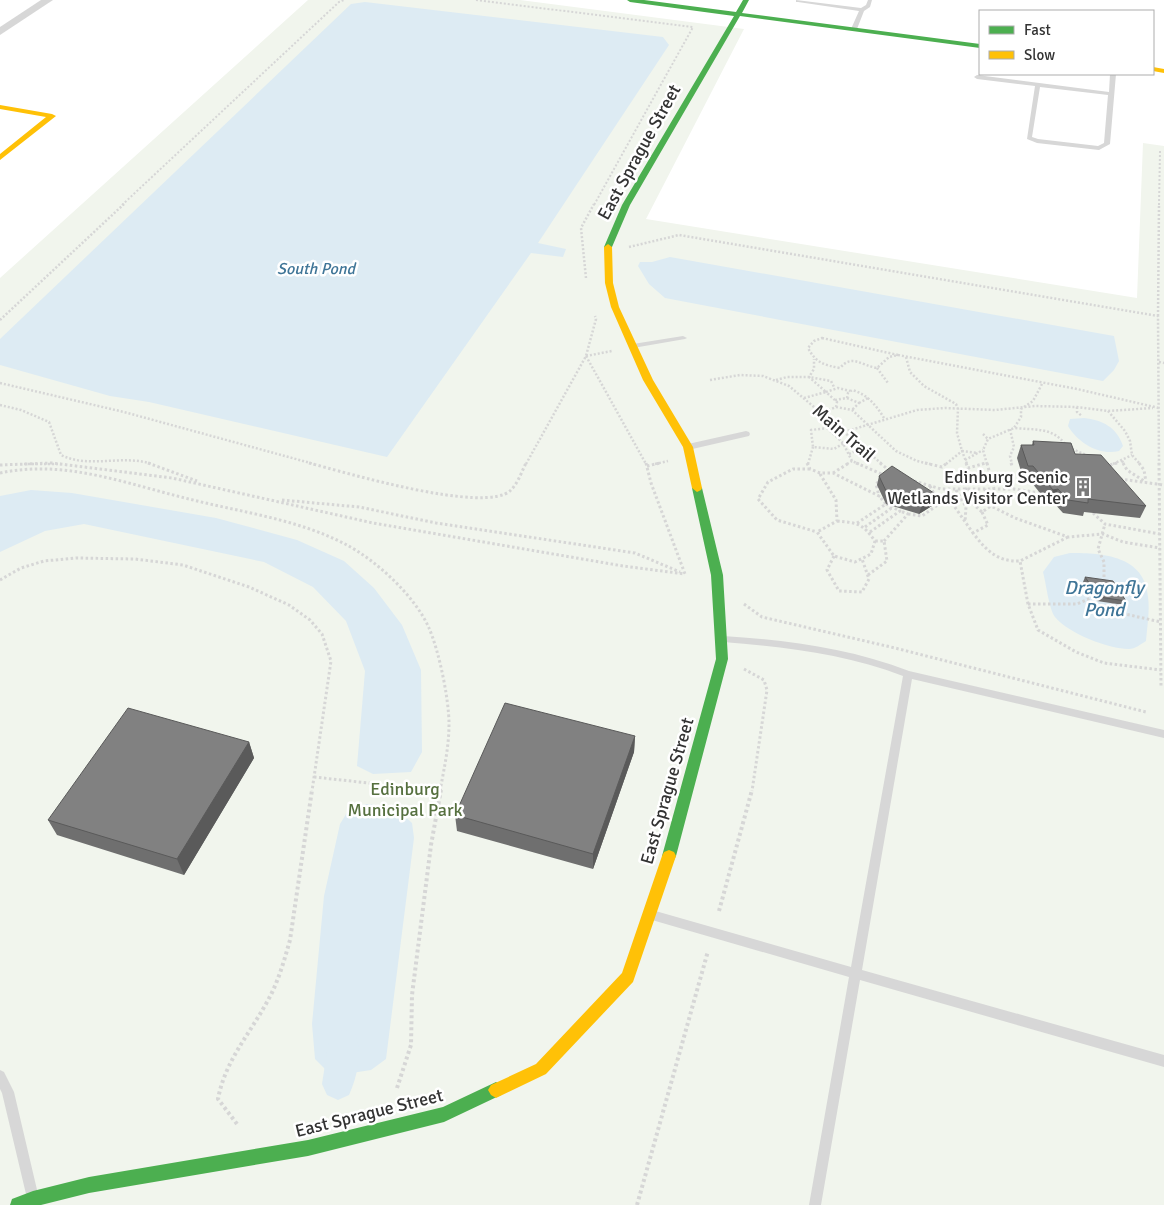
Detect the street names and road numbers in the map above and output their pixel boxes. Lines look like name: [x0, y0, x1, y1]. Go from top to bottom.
street label: East Sprague Street: [593, 80, 685, 224]
street label: Main Trail: [808, 400, 880, 466]
street label: East Sprague Street: [636, 715, 698, 867]
street label: East Sprague Street: [293, 1084, 445, 1142]

